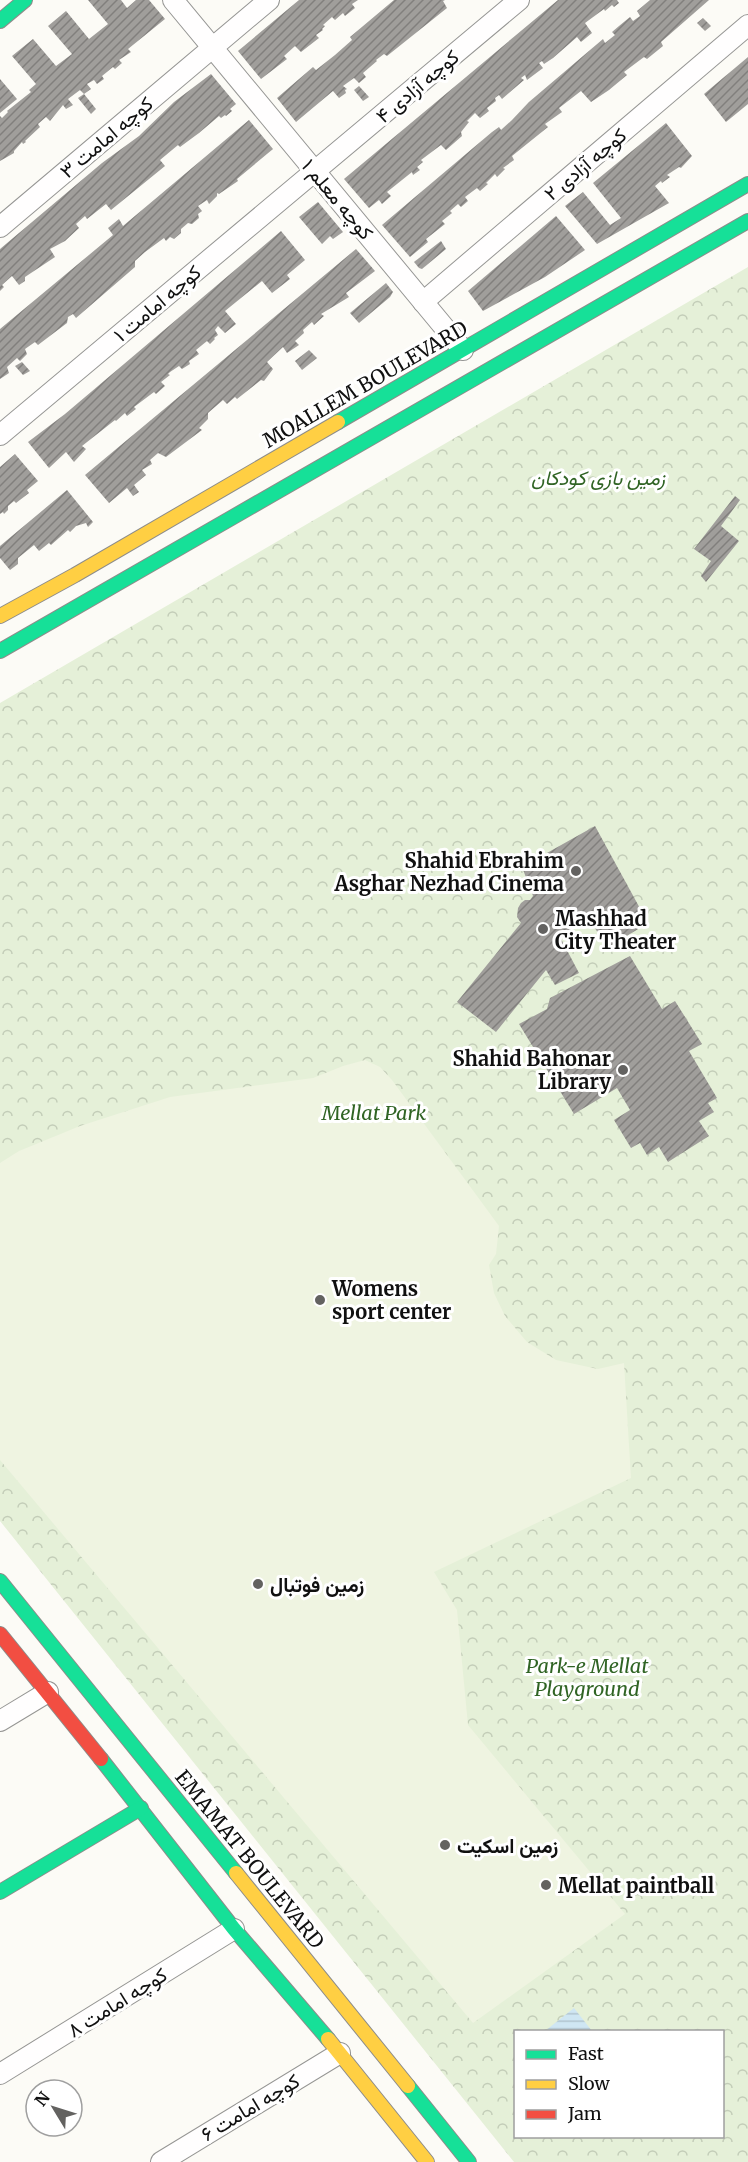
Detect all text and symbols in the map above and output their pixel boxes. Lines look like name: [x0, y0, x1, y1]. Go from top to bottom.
street label: کوچه آزادی ۴: [370, 44, 465, 130]
street label: کوچه امامت ۳: [54, 91, 159, 185]
street label: کوچه آزادی ۲: [539, 122, 633, 207]
street label: کوچه معلم ۱: [295, 153, 379, 246]
street label: کوچه امامت ۱: [108, 259, 207, 348]
street label: MOALLEM BOULEVARD: [258, 315, 472, 453]
park label: زمین بازی کودکان: [531, 465, 666, 491]
place label: Shahid Ebrahim Asghar Nezhad Cinema: [334, 848, 564, 896]
marker: Shahid Ebrahim Asghar Nezhad Cinema: [569, 864, 583, 878]
place label: Mashhad City Theater: [555, 906, 676, 954]
marker: Mashhad City Theater: [536, 922, 550, 936]
place label: Shahid Bahonar Library: [453, 1046, 611, 1094]
marker: Shahid Bahonar Library: [616, 1063, 630, 1077]
park label: Mellat Park: [321, 1100, 426, 1125]
place label: Womens sport center: [331, 1276, 451, 1324]
marker: Womens sport center: [313, 1293, 327, 1307]
place label: زمین فوتبال: [270, 1572, 364, 1598]
marker: زمین فوتبال: [251, 1577, 265, 1591]
park label: Park-e Mellat Playground: [526, 1653, 648, 1701]
street label: EMAMAT BOULEVARD: [170, 1765, 330, 1953]
place label: زمین اسکیت: [457, 1833, 558, 1859]
marker: زمین اسکیت: [438, 1838, 452, 1852]
place label: Mellat paintball: [558, 1873, 715, 1898]
marker: Mellat paintball: [539, 1878, 553, 1892]
street label: کوچه امامت ۸: [63, 1962, 173, 2044]
legend: [514, 2030, 724, 2138]
text: Fast: [568, 2042, 604, 2065]
street label: کوچه امامت ۶: [196, 2068, 305, 2148]
text: Slow: [568, 2072, 611, 2095]
north arrow: [24, 2078, 84, 2138]
text: N: [30, 2087, 54, 2110]
text: Jam: [567, 2102, 602, 2125]

